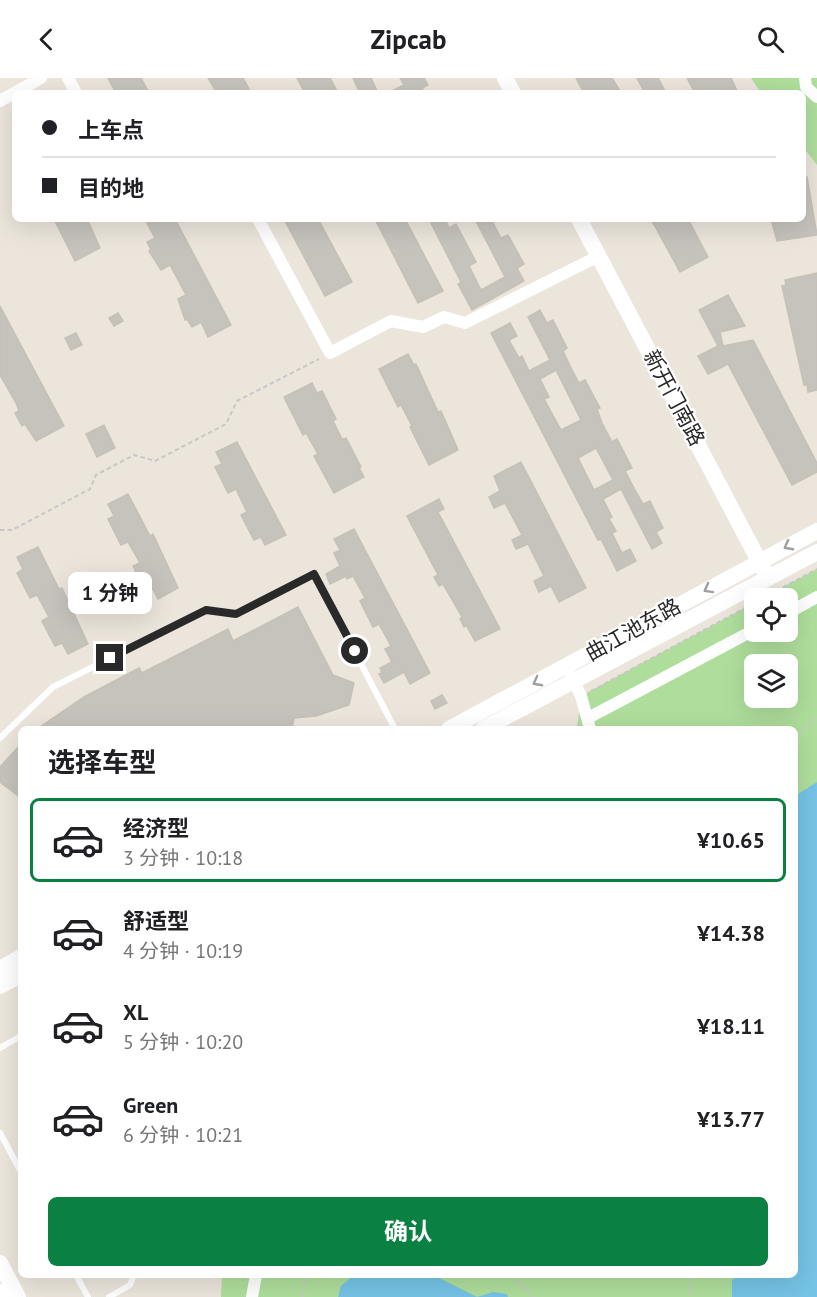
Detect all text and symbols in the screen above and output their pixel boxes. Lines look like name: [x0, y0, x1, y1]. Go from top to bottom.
text: Zipcab: [371, 22, 446, 56]
icon: back: [30, 23, 63, 56]
icon: search: [754, 23, 787, 56]
text: 上车点: [78, 116, 144, 144]
text: 目的地: [78, 174, 144, 202]
street label: 新开门南路: [638, 345, 711, 450]
one-way arrow: [784, 539, 795, 550]
callout: 1 分钟: [68, 571, 152, 613]
text: 1 分钟: [82, 580, 138, 606]
one-way arrow: [704, 582, 714, 593]
map controls: [744, 588, 798, 708]
button: locate: [744, 588, 798, 642]
street label: 曲江池东路: [580, 592, 685, 667]
route start: [341, 637, 368, 664]
route end: [96, 644, 123, 671]
button: layers: [744, 654, 798, 708]
one-way arrow: [532, 675, 543, 687]
text: 选择车型: [48, 745, 156, 779]
icon: car: [51, 813, 105, 867]
text: 经济型: [123, 814, 189, 842]
text: ¥10.65: [697, 826, 765, 854]
text: 3 分钟 · 10:18: [123, 845, 243, 871]
icon: car: [51, 906, 105, 960]
text: 舒适型: [123, 907, 189, 935]
text: ¥14.38: [697, 919, 765, 947]
text: 4 分钟 · 10:19: [123, 938, 243, 964]
text: XL: [123, 998, 148, 1026]
icon: car: [51, 999, 105, 1053]
text: ¥18.11: [697, 1012, 765, 1040]
text: 5 分钟 · 10:20: [123, 1029, 243, 1055]
text: Green: [123, 1091, 178, 1119]
icon: car: [51, 1092, 105, 1146]
text: ¥13.77: [697, 1105, 765, 1133]
text: 6 分钟 · 10:21: [123, 1122, 243, 1148]
button: 确认: [48, 1197, 768, 1266]

